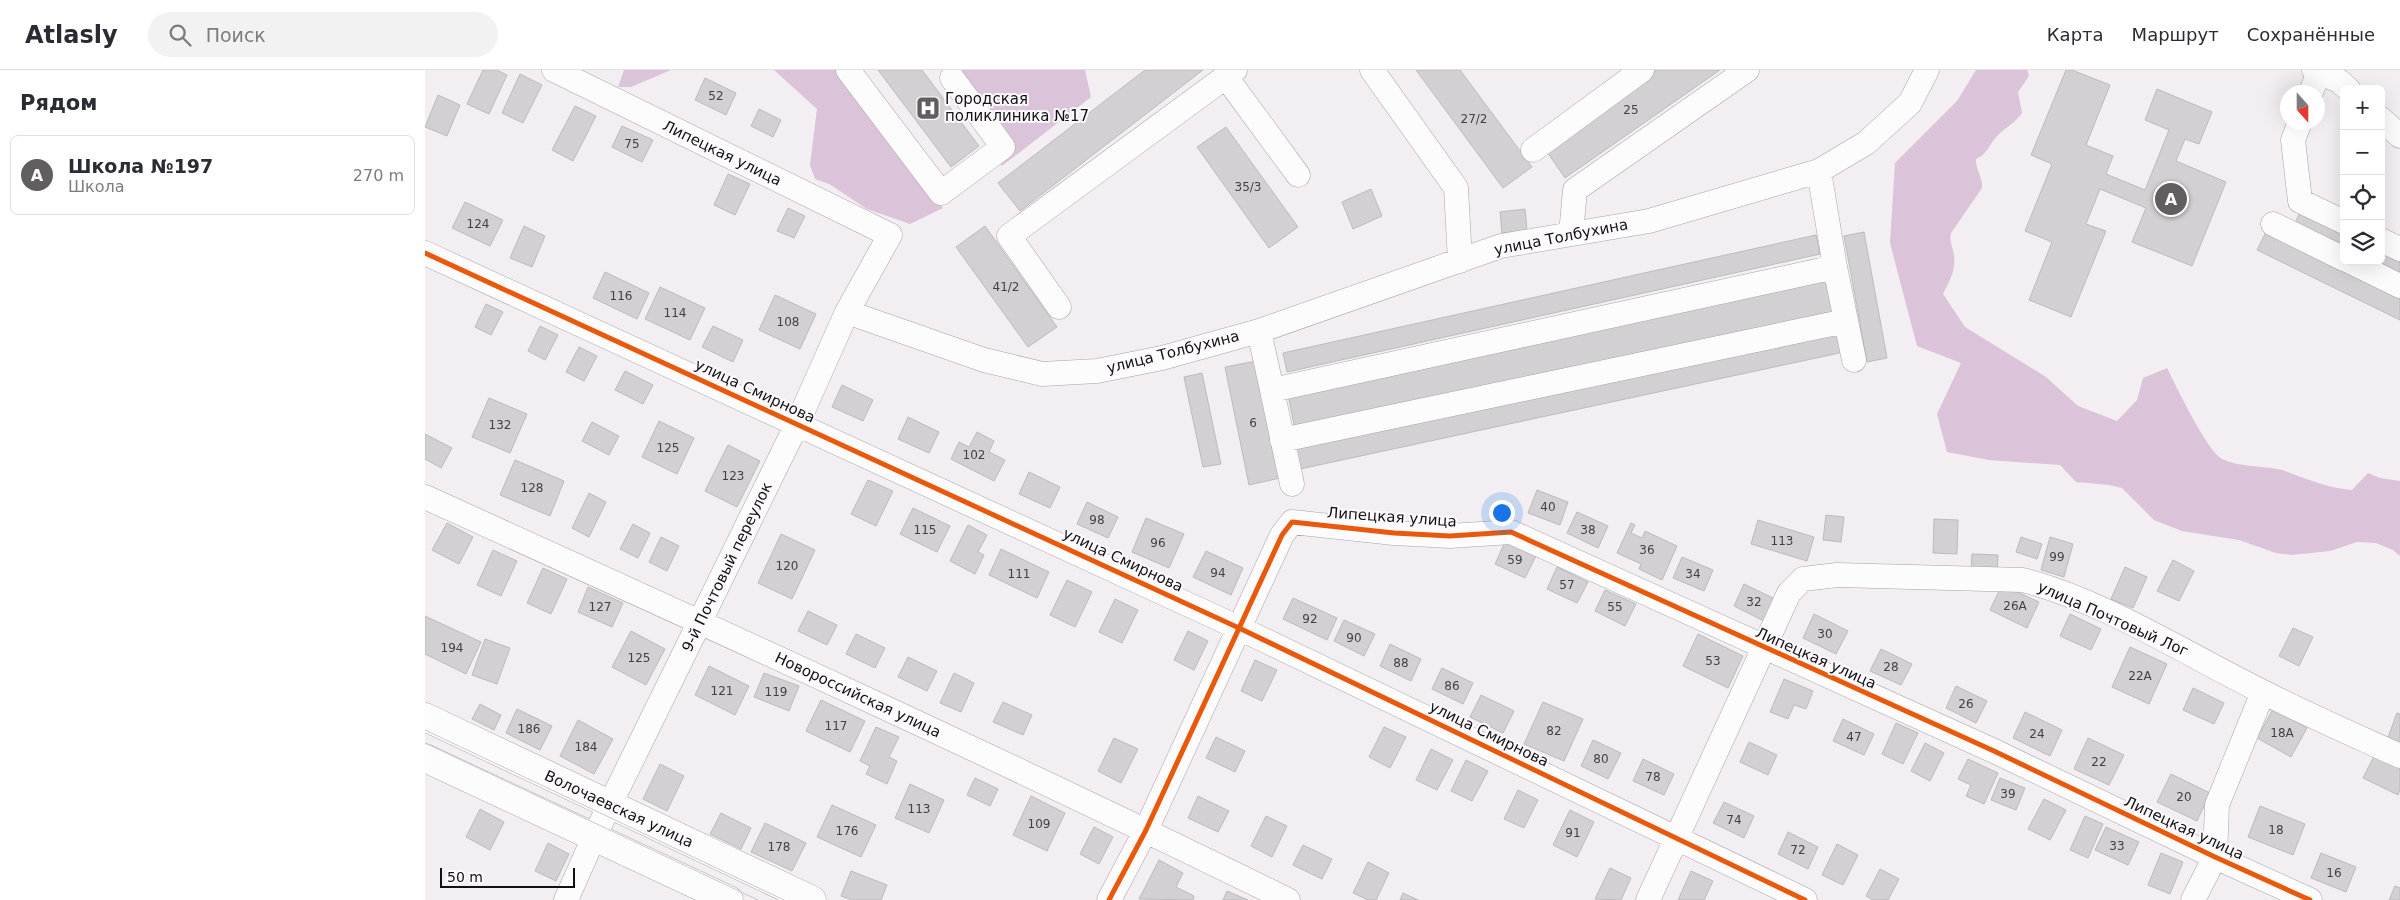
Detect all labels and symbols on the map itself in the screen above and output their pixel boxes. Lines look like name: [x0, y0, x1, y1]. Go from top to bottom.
north arrow: [2280, 85, 2325, 130]
house number: 52: [708, 89, 724, 103]
place label: Городская поликлиника №17: [945, 90, 1089, 125]
hospital icon: Городская поликлиника №17: [915, 95, 941, 121]
house number: 25: [1623, 103, 1639, 117]
house number: 27/2: [1461, 112, 1487, 126]
street label: Липецкая улица: [660, 116, 784, 190]
house number: 75: [624, 137, 640, 151]
house number: 35/3: [1235, 180, 1261, 194]
pin: A: [2155, 180, 2187, 218]
street label: улица Толбухина: [1493, 215, 1629, 259]
house number: 124: [467, 217, 489, 231]
house number: 41/2: [993, 280, 1019, 294]
house number: 116: [610, 289, 632, 303]
house number: 114: [664, 306, 686, 320]
house number: 108: [777, 315, 799, 329]
street label: улица Толбухина: [1105, 327, 1241, 377]
street label: улица Смирнова: [692, 355, 818, 427]
house number: 6: [1249, 416, 1257, 430]
house number: 132: [489, 418, 511, 432]
house number: 125: [657, 441, 679, 455]
house number: 102: [963, 448, 985, 462]
house number: 123: [722, 469, 744, 483]
street label: 9-й Почтовый переулок: [678, 479, 776, 655]
house number: 128: [521, 481, 543, 495]
your location: [1489, 500, 1515, 526]
house number: 40: [1540, 500, 1556, 514]
street label: Липецкая улица: [1327, 503, 1457, 531]
house number: 98: [1089, 513, 1105, 527]
house number: 115: [914, 523, 936, 537]
house number: 38: [1580, 523, 1596, 537]
street label: улица Смирнова: [1060, 524, 1186, 596]
house number: 113: [1771, 534, 1793, 548]
house number: 96: [1150, 536, 1166, 550]
house number: 36: [1639, 543, 1655, 557]
house number: 99: [2049, 550, 2065, 564]
house number: 59: [1507, 553, 1523, 567]
house number: 120: [776, 559, 798, 573]
house number: 94: [1210, 566, 1226, 580]
house number: 111: [1008, 567, 1030, 581]
house number: 34: [1685, 567, 1701, 581]
house number: 57: [1559, 578, 1575, 592]
street label: улица Почтовый Лог: [2035, 578, 2191, 660]
house number: 32: [1746, 595, 1762, 609]
house number: 26А: [2003, 599, 2028, 613]
house number: 127: [589, 600, 611, 614]
house number: 55: [1607, 600, 1623, 614]
house number: 92: [1302, 612, 1318, 626]
street label: Липецкая улица: [1753, 623, 1879, 693]
house number: 30: [1817, 627, 1833, 641]
house number: 90: [1346, 631, 1362, 645]
house number: 194: [441, 641, 463, 655]
street label: Новороссийская улица: [772, 649, 944, 741]
house number: 125: [628, 651, 650, 665]
house number: 53: [1705, 654, 1721, 668]
house number: 88: [1393, 656, 1409, 670]
house number: 28: [1883, 660, 1899, 674]
house number: 22А: [2128, 669, 2153, 683]
house number: 86: [1444, 679, 1460, 693]
house number: 121: [711, 684, 733, 698]
house number: 119: [765, 685, 787, 699]
street label: улица Смирнова: [1426, 697, 1552, 771]
house number: 26: [1958, 697, 1974, 711]
house number: 117: [825, 719, 847, 733]
house number: 186: [518, 722, 540, 736]
house number: 82: [1546, 724, 1562, 738]
house number: 18А: [2270, 726, 2295, 740]
house number: 24: [2029, 727, 2045, 741]
house number: 47: [1846, 730, 1862, 744]
house number: 184: [575, 740, 597, 754]
house number: 80: [1593, 752, 1609, 766]
house number: 22: [2091, 755, 2107, 769]
street label: Волочаевская улица: [542, 767, 696, 851]
house number: 78: [1645, 770, 1661, 784]
house number: 39: [2000, 787, 2016, 801]
house number: 20: [2176, 790, 2192, 804]
street label: Липецкая улица: [2121, 792, 2247, 864]
house number: 113: [908, 802, 930, 816]
house number: 74: [1726, 813, 1742, 827]
house number: 109: [1028, 817, 1050, 831]
house number: 18: [2268, 823, 2284, 837]
house number: 176: [836, 824, 858, 838]
house number: 91: [1565, 826, 1581, 840]
house number: 33: [2109, 839, 2125, 853]
house number: 178: [768, 840, 790, 854]
house number: 72: [1790, 843, 1806, 857]
scale bar: [440, 865, 575, 888]
house number: 16: [2326, 866, 2342, 880]

